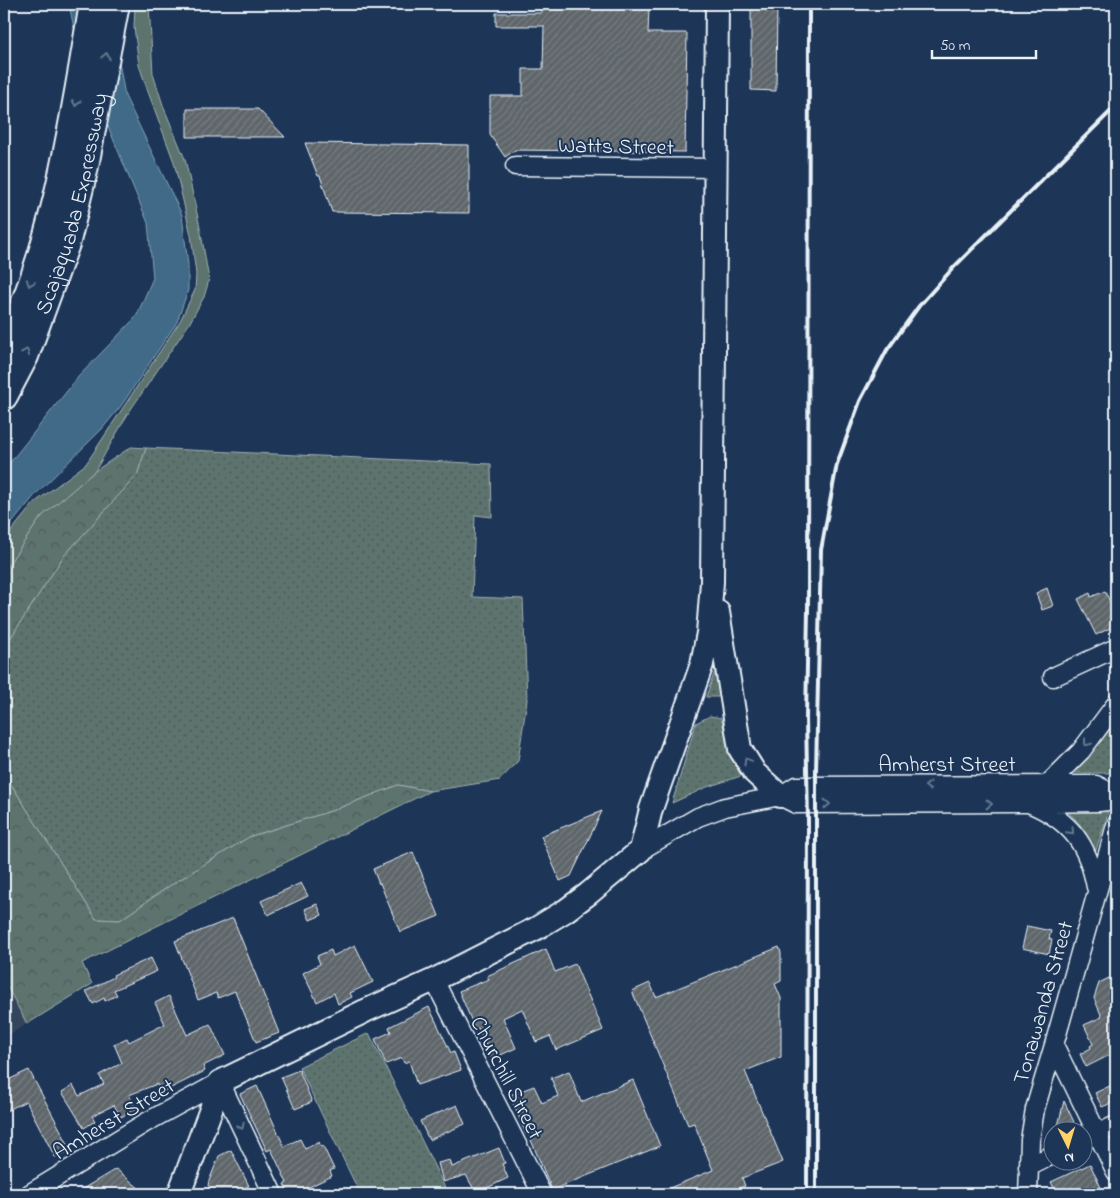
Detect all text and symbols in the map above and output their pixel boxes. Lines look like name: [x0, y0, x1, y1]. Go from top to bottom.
scale bar: [932, 28, 1036, 60]
text: 50 m: [940, 35, 971, 57]
one-way arrow: [100, 52, 111, 61]
street label: Scajaquada Expressway: [28, 90, 119, 320]
one-way arrow: [71, 99, 81, 108]
street label: Watts Street: [558, 131, 675, 165]
one-way arrow: [26, 279, 36, 287]
one-way arrow: [20, 348, 31, 357]
one-way arrow: [1084, 737, 1092, 746]
street label: Amherst Street: [878, 750, 1016, 782]
one-way arrow: [743, 757, 753, 766]
one-way arrow: [924, 781, 932, 791]
one-way arrow: [823, 799, 831, 809]
one-way arrow: [986, 799, 993, 809]
one-way arrow: [1065, 825, 1074, 834]
street label: Tonawanda Street: [1006, 917, 1084, 1088]
street label: Churchill Street: [461, 1011, 550, 1146]
street label: Amherst Street: [47, 1071, 182, 1170]
one-way arrow: [235, 1120, 245, 1129]
north arrow: [1042, 1120, 1092, 1170]
text: N: [1063, 1147, 1075, 1168]

